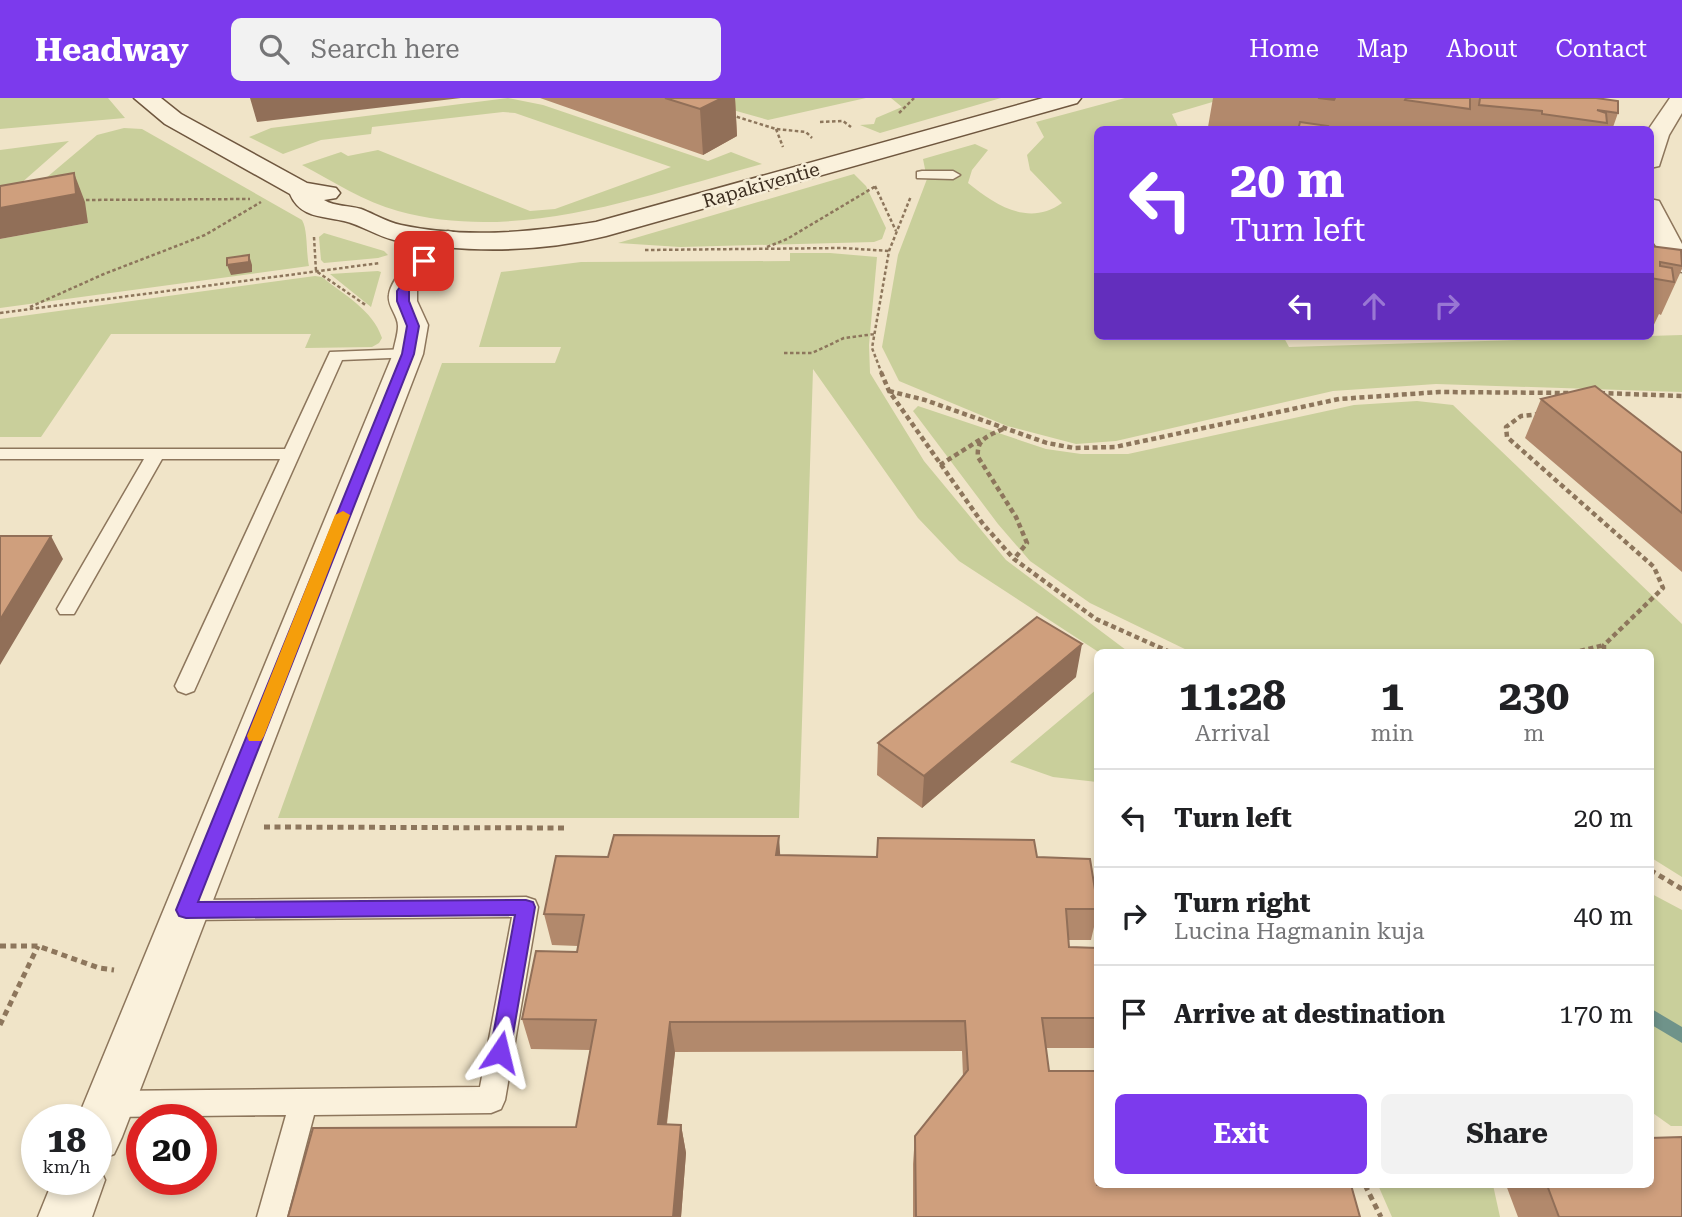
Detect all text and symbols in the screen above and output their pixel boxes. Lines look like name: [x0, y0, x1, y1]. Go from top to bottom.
search box: [231, 18, 721, 81]
text: Headway: [35, 30, 189, 69]
icon: search: [255, 30, 293, 68]
text: Search here: [311, 34, 460, 64]
text: Home: [1249, 35, 1319, 63]
text: Map: [1357, 35, 1408, 63]
text: About: [1446, 35, 1517, 63]
text: Contact: [1555, 35, 1647, 63]
text: 20 m: [1230, 152, 1345, 209]
icon: left: [1115, 154, 1206, 245]
street label: Rapakiventie: [700, 157, 822, 213]
text: Turn left: [1230, 211, 1365, 249]
pin: [394, 231, 454, 291]
icon: arrive: [405, 242, 443, 280]
icon: left: [1282, 287, 1320, 325]
icon: ahead: [1355, 287, 1393, 325]
icon: right: [1428, 287, 1466, 325]
text: 11:28: [1179, 671, 1286, 720]
text: 1: [1381, 671, 1404, 720]
text: 230: [1499, 671, 1569, 720]
text: Arrival: [1195, 720, 1270, 747]
text: min: [1371, 720, 1414, 747]
text: m: [1523, 720, 1544, 747]
icon: left: [1115, 799, 1153, 837]
text: Turn left: [1174, 803, 1292, 833]
text: 20 m: [1574, 803, 1633, 833]
text: Turn right: [1174, 888, 1310, 918]
icon: right: [1115, 897, 1153, 935]
text: 40 m: [1574, 901, 1633, 931]
text: Lucina Hagmanin kuja: [1174, 918, 1425, 945]
icon: arrive: [1115, 995, 1153, 1033]
text: Arrive at destination: [1174, 999, 1445, 1029]
text: 170 m: [1559, 999, 1633, 1029]
position arrow: [463, 1015, 537, 1089]
button: Exit: [1115, 1094, 1367, 1174]
button: Share: [1381, 1094, 1633, 1174]
speed limit sign: 20: [126, 1104, 217, 1195]
text: 18: [47, 1120, 86, 1161]
text: km/h: [42, 1156, 91, 1177]

